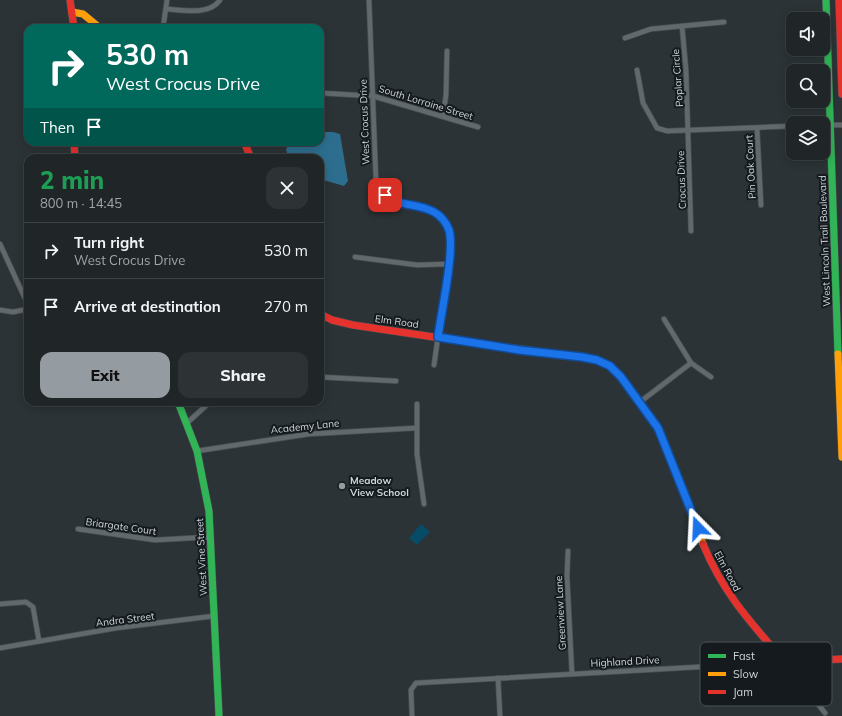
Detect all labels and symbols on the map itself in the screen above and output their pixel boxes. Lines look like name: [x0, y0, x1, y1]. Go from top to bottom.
street label: Poplar Circle: [669, 48, 686, 107]
street label: West Crocus Drive: [357, 79, 372, 165]
street label: South Lorraine Street: [377, 82, 475, 123]
street label: Pin Oak Court: [742, 134, 759, 199]
street label: Crocus Drive: [674, 150, 689, 209]
street label: West Lincoln Trail Boulevard: [816, 175, 833, 307]
pin: [368, 178, 402, 212]
street label: Elm Road: [374, 312, 420, 331]
street label: Academy Lane: [270, 416, 340, 437]
place label: Meadow View School: [349, 474, 409, 499]
marker: Meadow View School: [337, 481, 347, 491]
position arrow: [677, 507, 719, 549]
street label: Briargate Court: [85, 515, 158, 538]
street label: West Vine Street: [193, 517, 210, 596]
street label: Elm Road: [711, 549, 744, 594]
street label: Greenview Lane: [552, 575, 569, 651]
street label: Andra Street: [95, 609, 156, 630]
legend: [700, 642, 832, 706]
text: Fast: [733, 649, 755, 663]
street label: Highland Drive: [590, 653, 660, 670]
text: Slow: [733, 667, 759, 681]
text: Jam: [733, 685, 753, 699]

